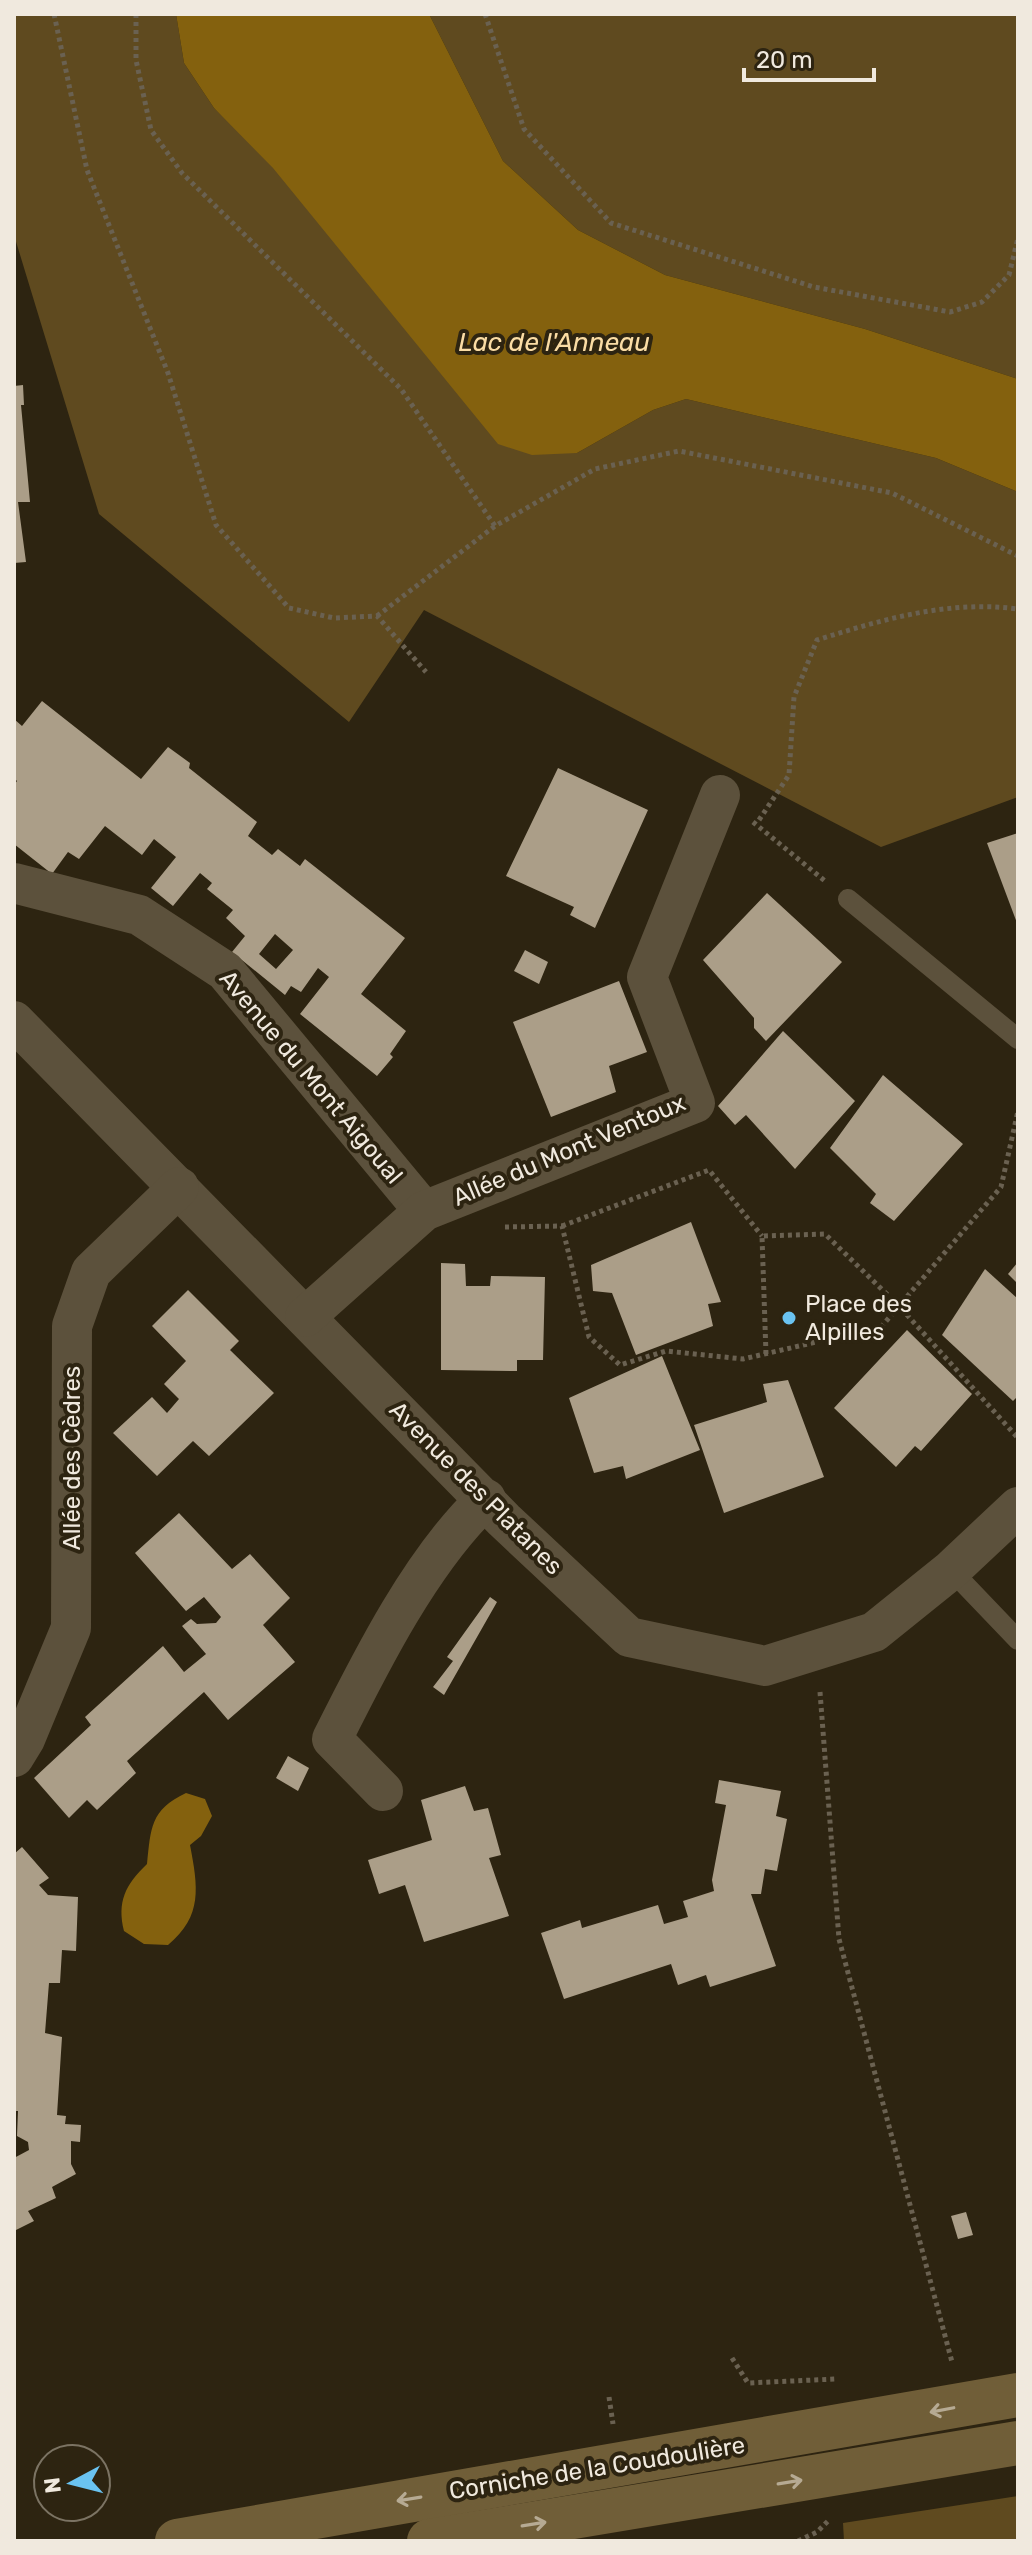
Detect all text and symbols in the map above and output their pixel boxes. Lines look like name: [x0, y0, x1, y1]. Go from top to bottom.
scale bar: [744, 32, 874, 82]
text: 20 m: [756, 46, 813, 74]
water label: Lac de l'Anneau: [458, 327, 650, 358]
street label: Avenue du Mont Aigoual: [214, 965, 408, 1189]
street label: Allée du Mont Ventoux: [449, 1088, 689, 1212]
place label: Place des Alpilles: [805, 1290, 912, 1346]
marker: Place des Alpilles: [780, 1309, 798, 1327]
street label: Allée des Cèdres: [58, 1366, 86, 1550]
street label: Avenue des Platanes: [384, 1396, 568, 1580]
one-way arrow: [929, 2403, 955, 2418]
street label: Corniche de la Coudoulière: [447, 2431, 747, 2505]
north arrow: [32, 2443, 112, 2523]
one-way arrow: [777, 2474, 803, 2489]
text: N: [38, 2476, 67, 2495]
one-way arrow: [397, 2492, 422, 2507]
one-way arrow: [521, 2516, 546, 2531]

